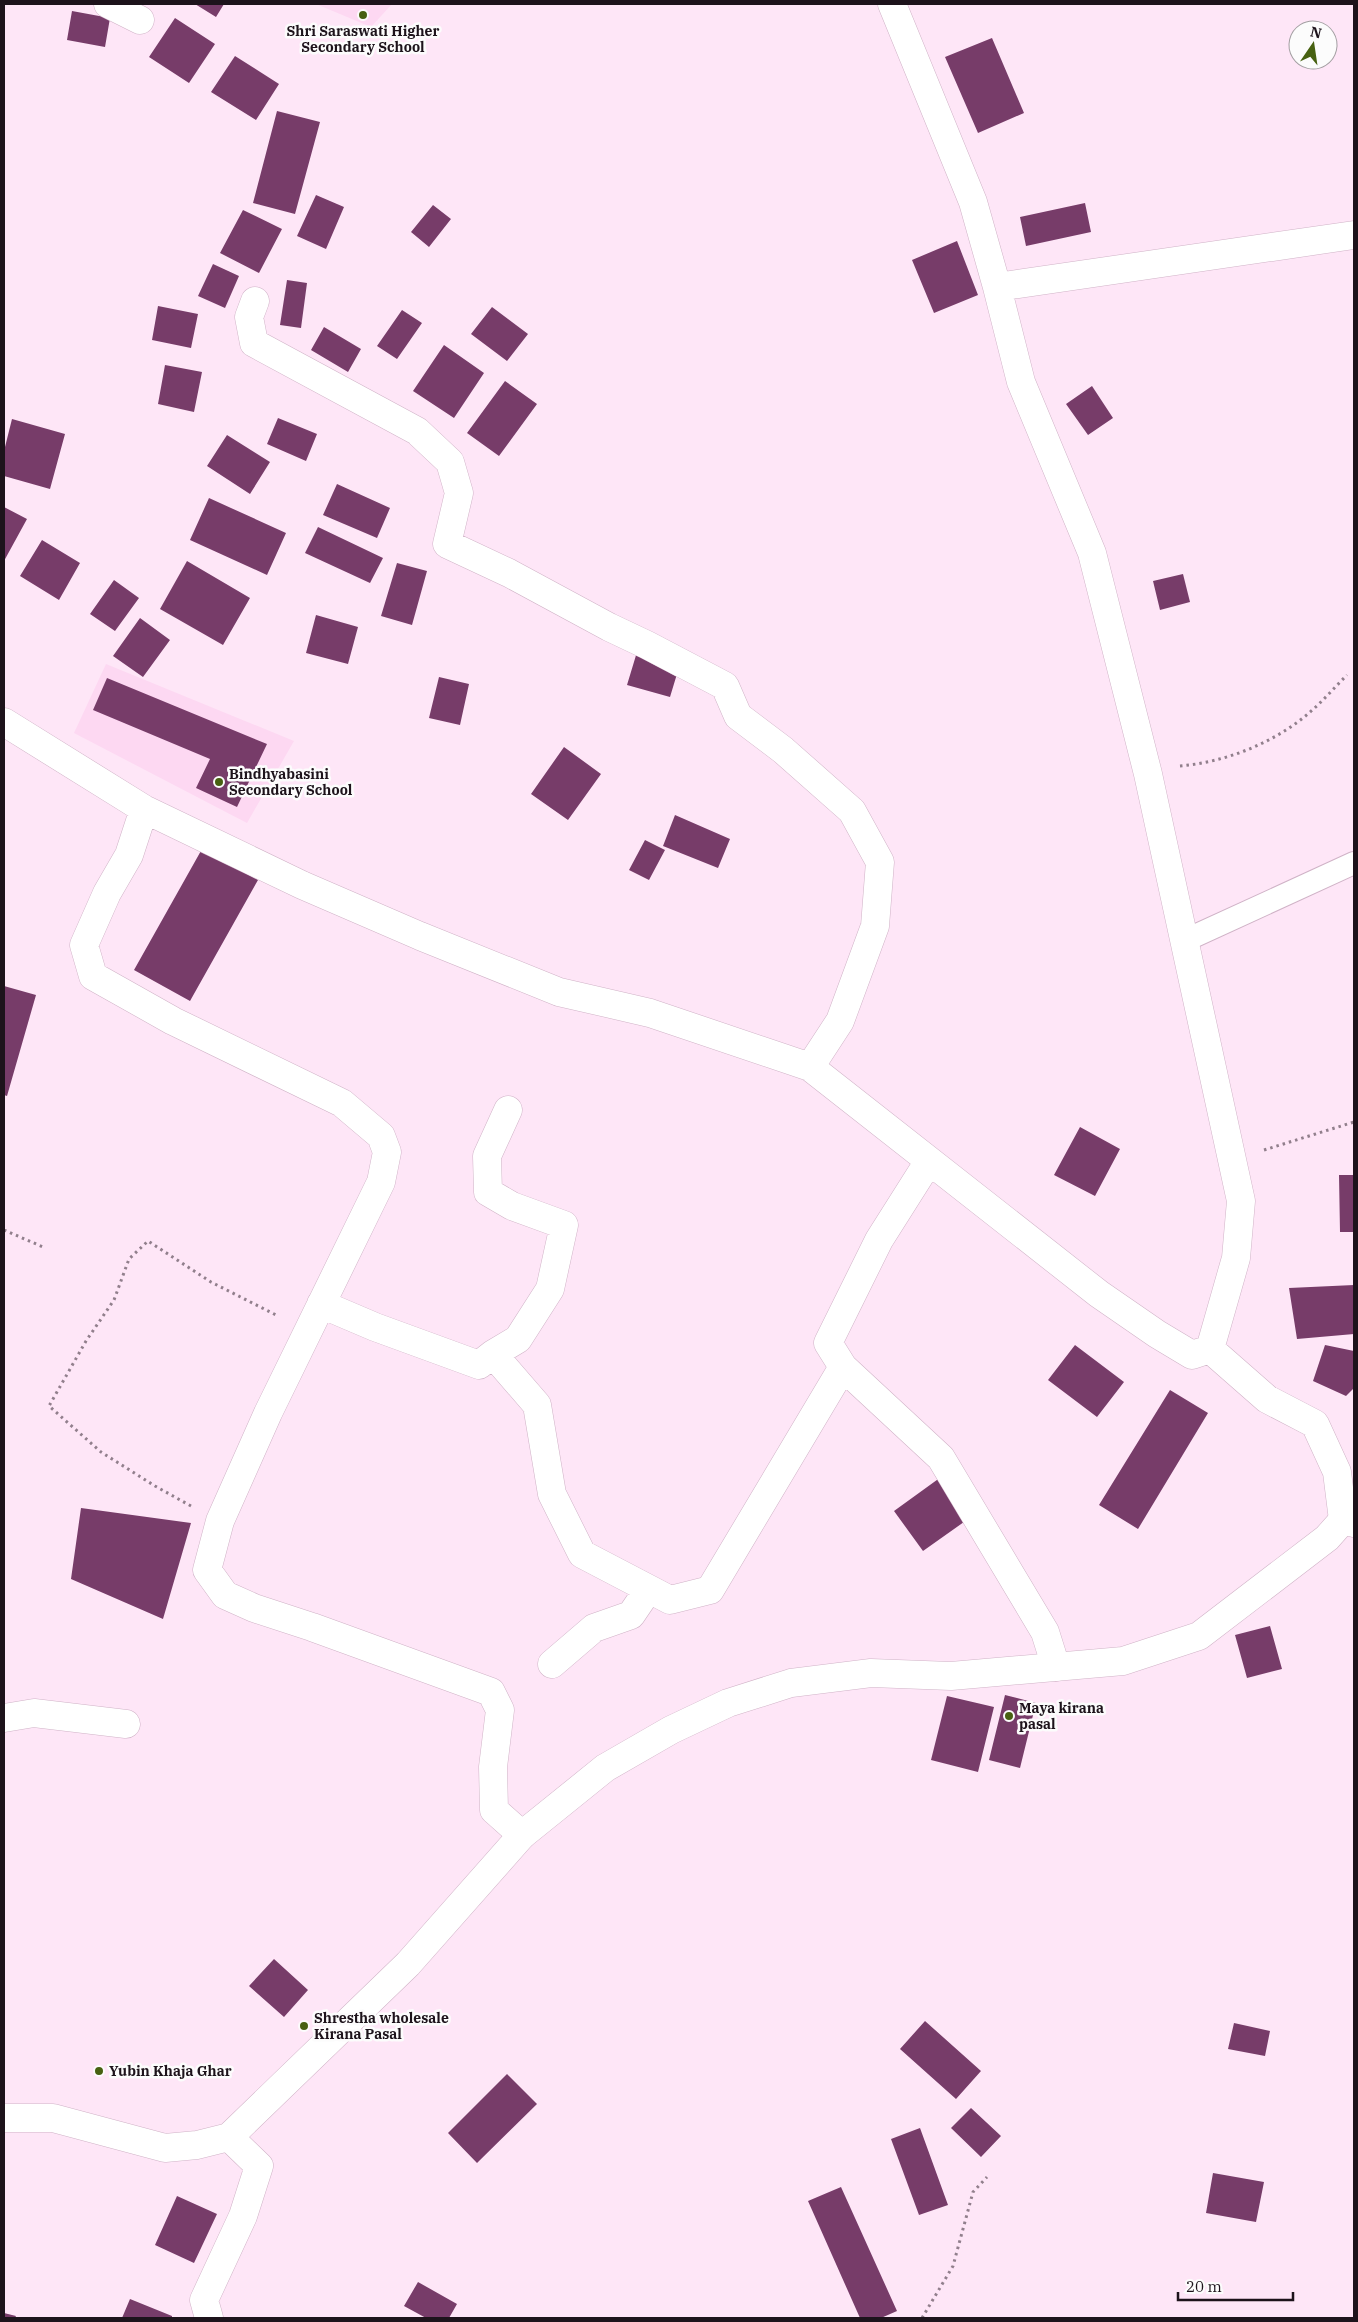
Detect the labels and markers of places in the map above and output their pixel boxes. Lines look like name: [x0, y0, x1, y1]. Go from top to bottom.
marker: Shri Saraswati Higher Secondary School: [357, 9, 369, 21]
place label: Shri Saraswati Higher Secondary School: [287, 22, 440, 56]
place label: Bindhyabasini Secondary School: [229, 765, 353, 799]
marker: Bindhyabasini Secondary School: [213, 776, 225, 788]
place label: Maya kirana pasal: [1019, 1699, 1104, 1733]
marker: Maya kirana pasal: [1003, 1710, 1015, 1722]
place label: Shrestha wholesale Kirana Pasal: [314, 2009, 449, 2043]
marker: Shrestha wholesale Kirana Pasal: [298, 2020, 310, 2032]
place label: Yubin Khaja Ghar: [109, 2062, 232, 2080]
marker: Yubin Khaja Ghar: [93, 2065, 105, 2077]

